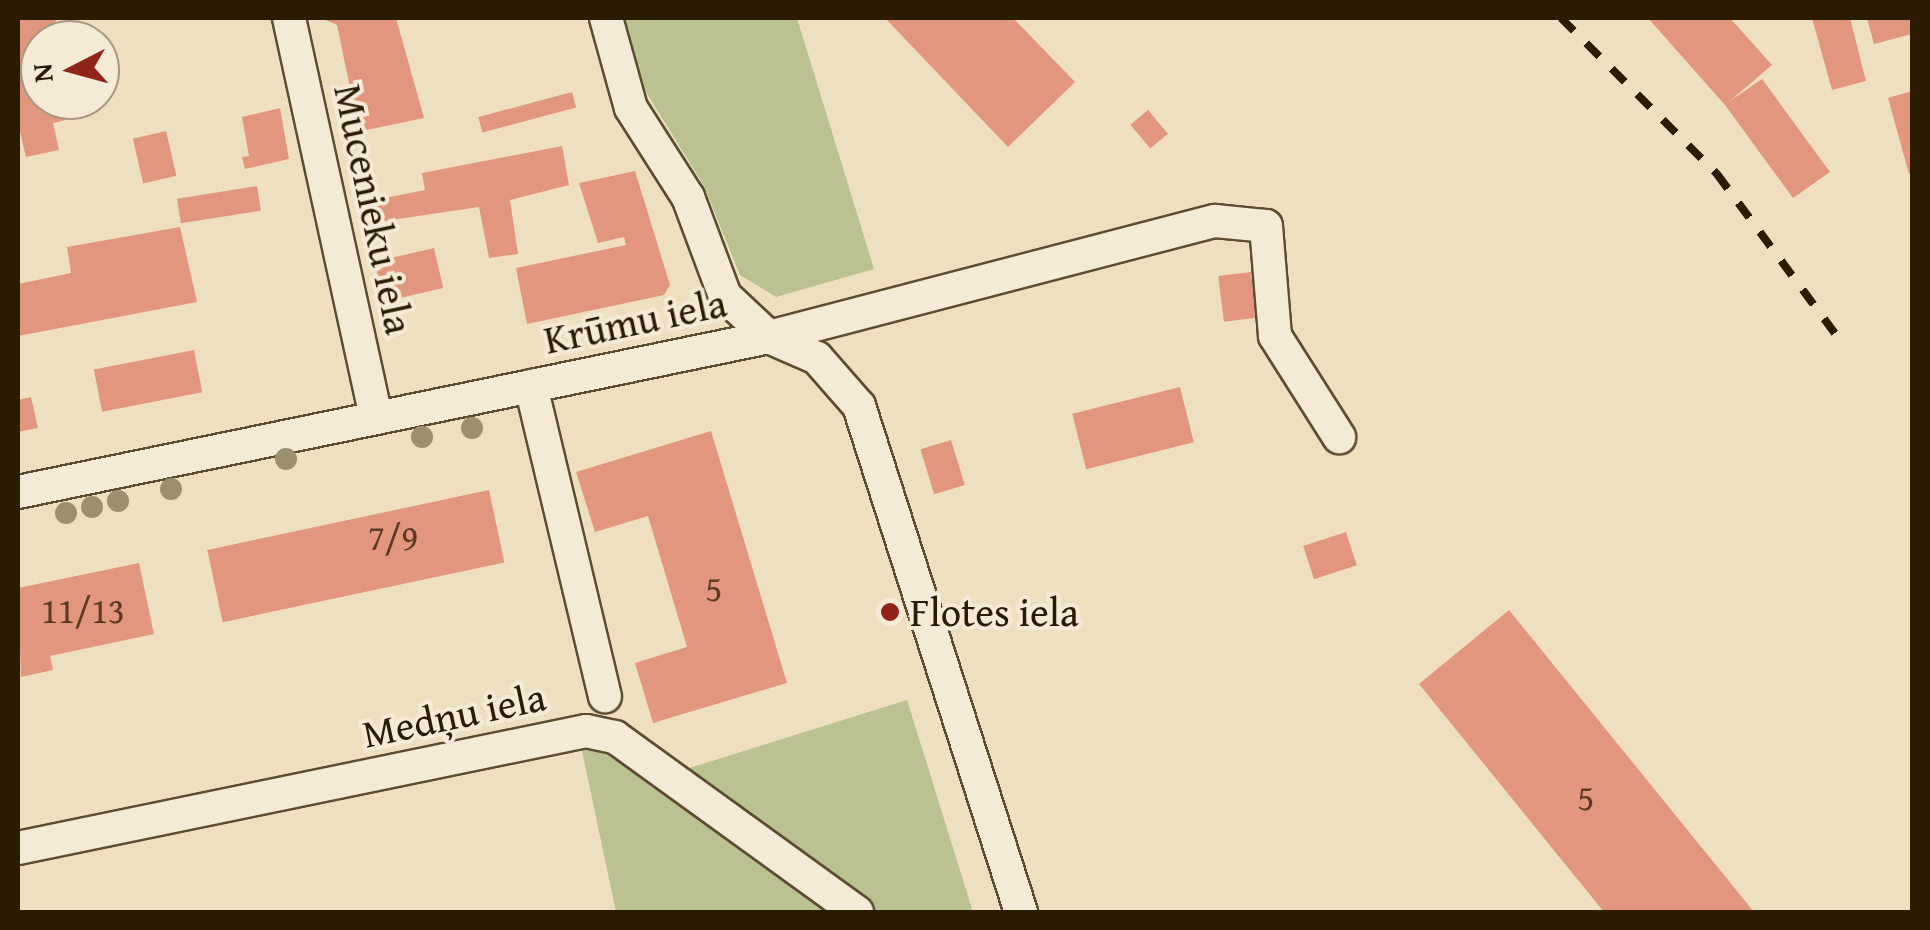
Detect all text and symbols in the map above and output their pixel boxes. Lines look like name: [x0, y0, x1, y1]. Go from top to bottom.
north arrow: [20, 20, 120, 120]
text: N: [20, 62, 63, 84]
street label: Mucenieku iela: [324, 80, 424, 338]
street label: Krūmu iela: [540, 278, 730, 364]
house number: 7/9: [368, 517, 418, 559]
house number: 5: [706, 568, 722, 610]
place label: Flotes iela: [910, 588, 1079, 636]
house number: 11/13: [41, 590, 125, 632]
marker: Flotes iela: [879, 601, 901, 623]
street label: Medņu iela: [358, 672, 550, 758]
house number: 5: [1578, 777, 1594, 819]

